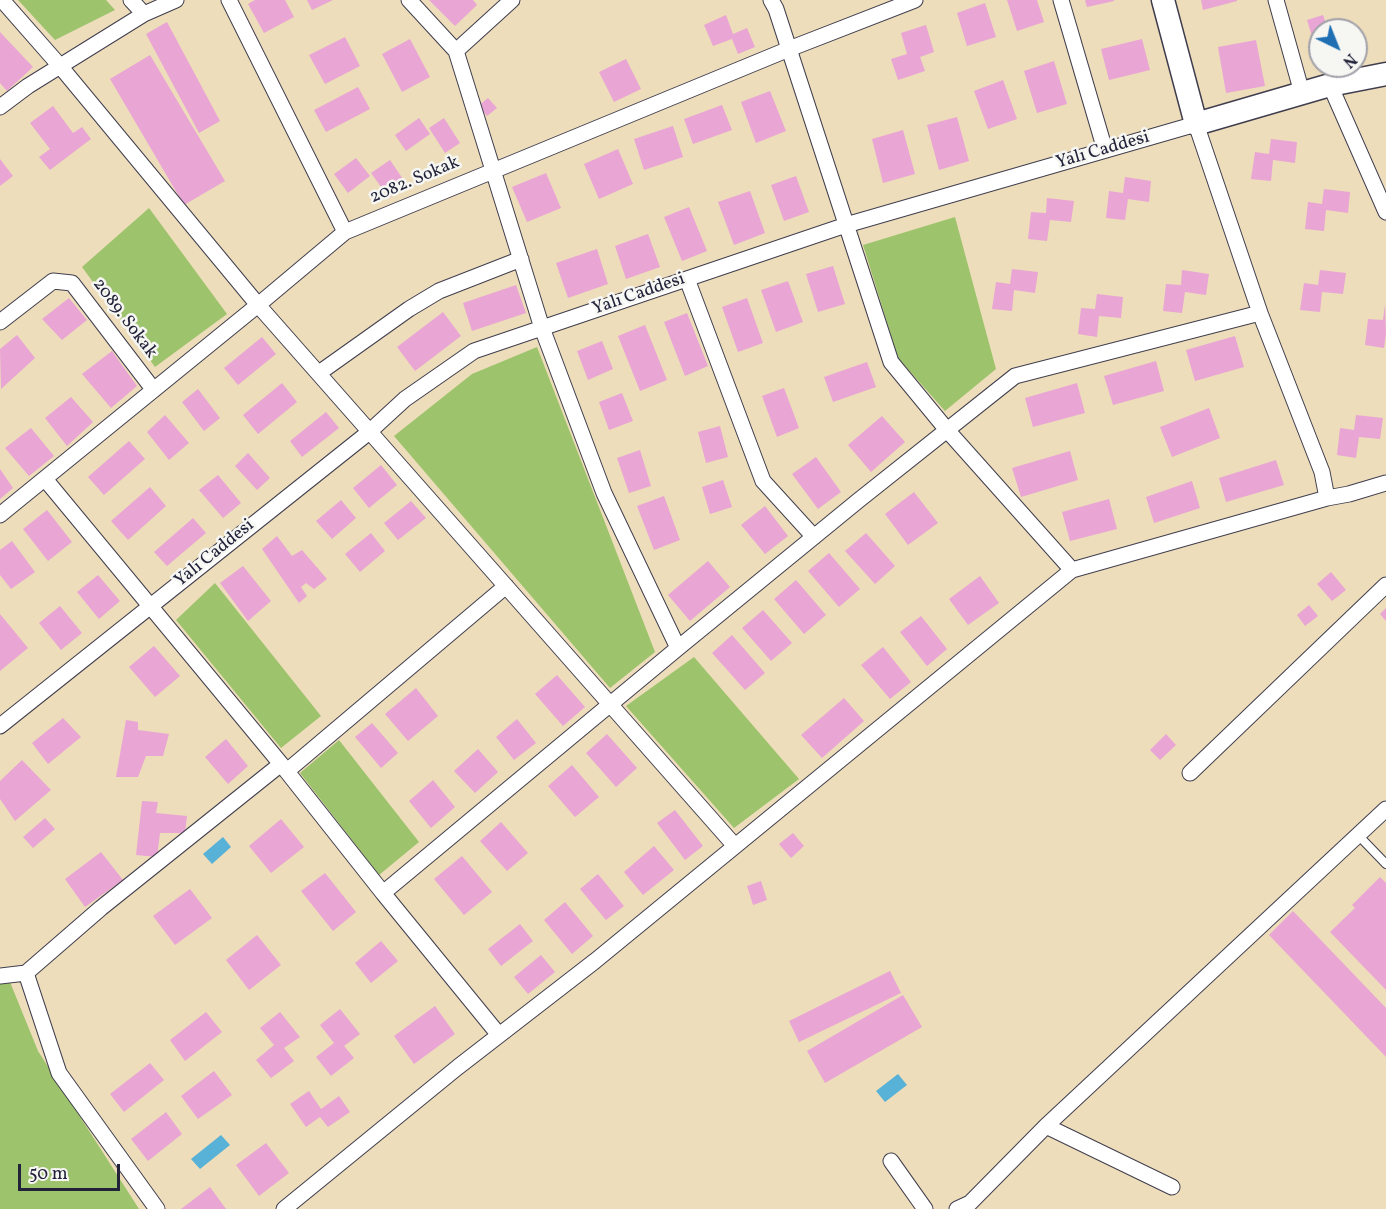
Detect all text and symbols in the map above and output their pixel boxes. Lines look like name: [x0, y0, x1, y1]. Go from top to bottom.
north arrow: [1308, 18, 1368, 78]
text: N: [1337, 48, 1361, 72]
street label: Yalı Caddesi: [1054, 127, 1152, 175]
street label: 2082. Sokak: [367, 153, 463, 209]
street label: Yalı Caddesi: [590, 269, 688, 321]
street label: 2089. Sokak: [87, 275, 161, 363]
street label: Yalı Caddesi: [171, 515, 259, 593]
scale bar: [21, 1152, 123, 1190]
text: 50 m: [29, 1162, 68, 1187]

